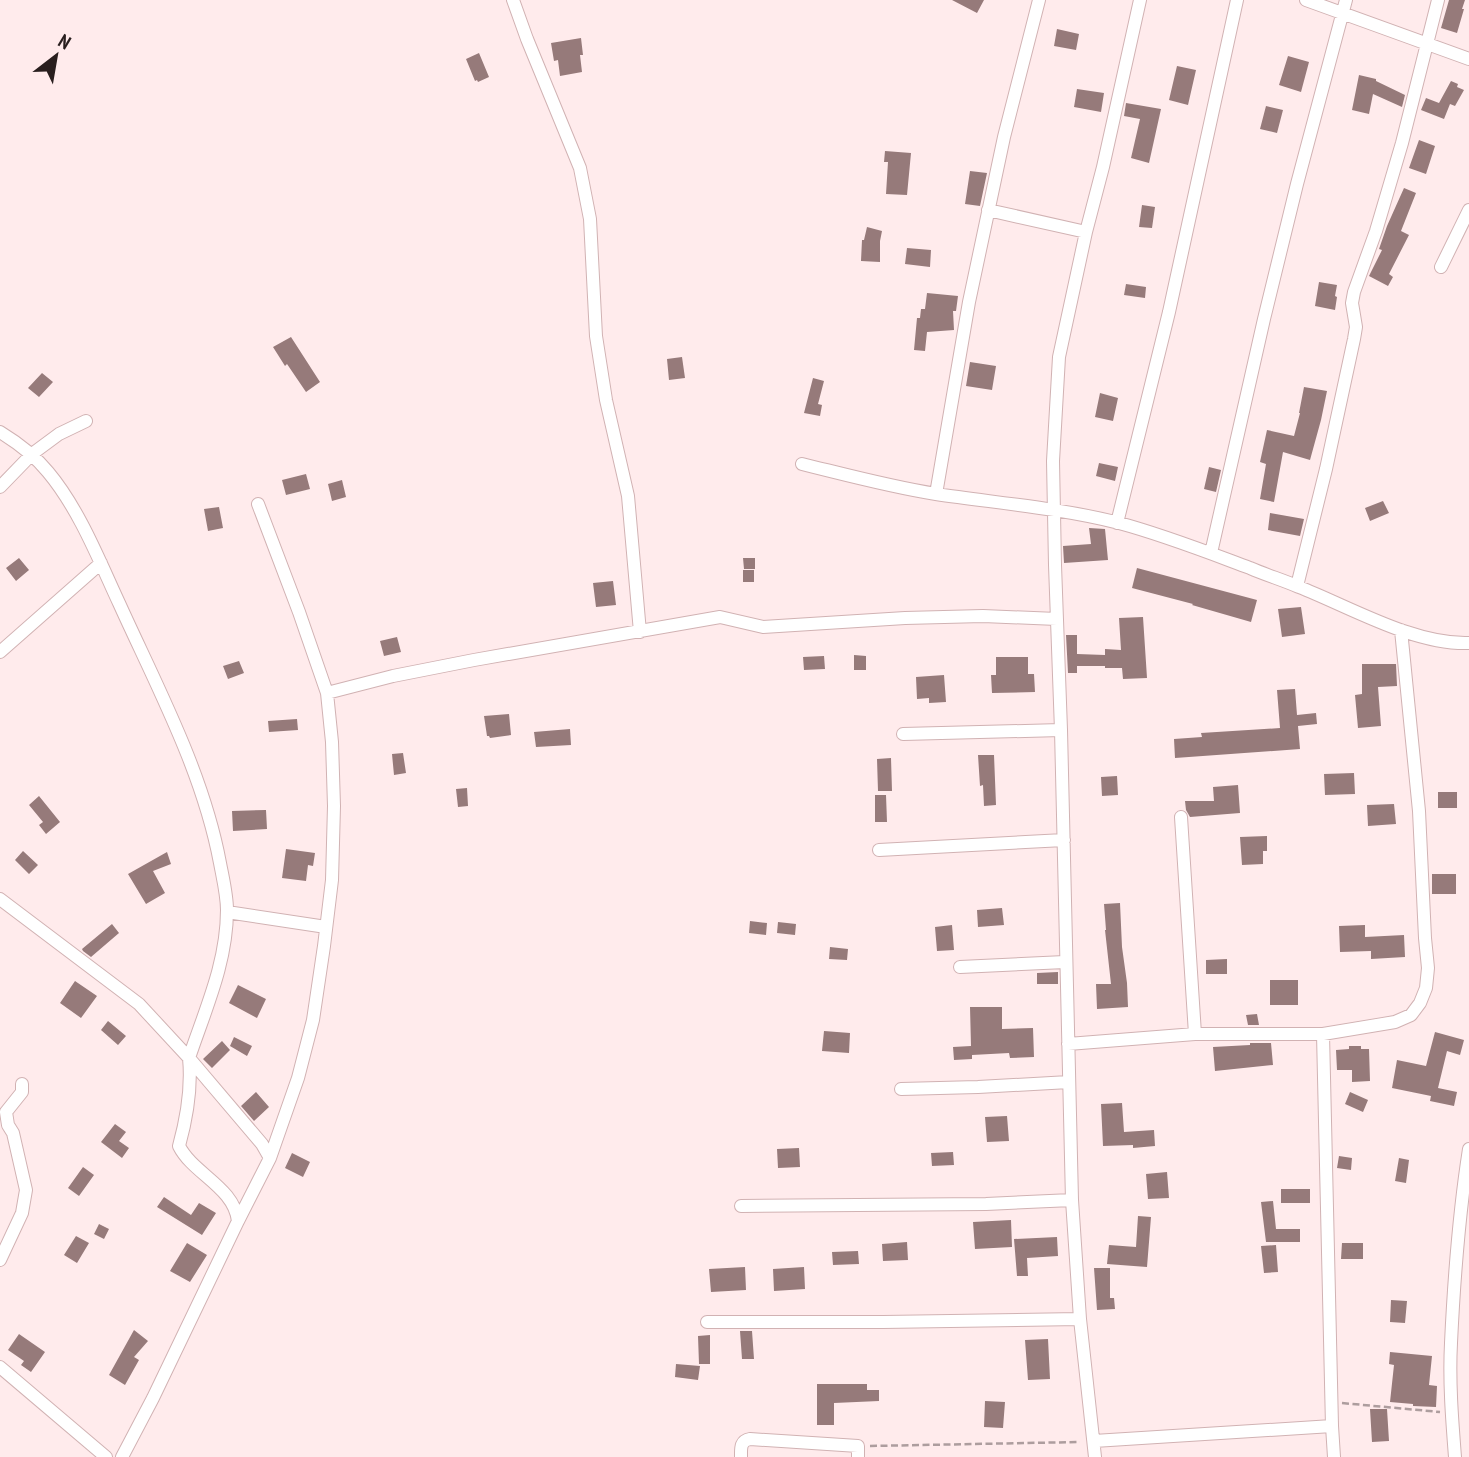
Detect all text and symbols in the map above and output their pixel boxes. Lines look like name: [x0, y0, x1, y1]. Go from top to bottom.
north arrow: [21, 21, 91, 91]
text: N: [54, 28, 75, 54]

